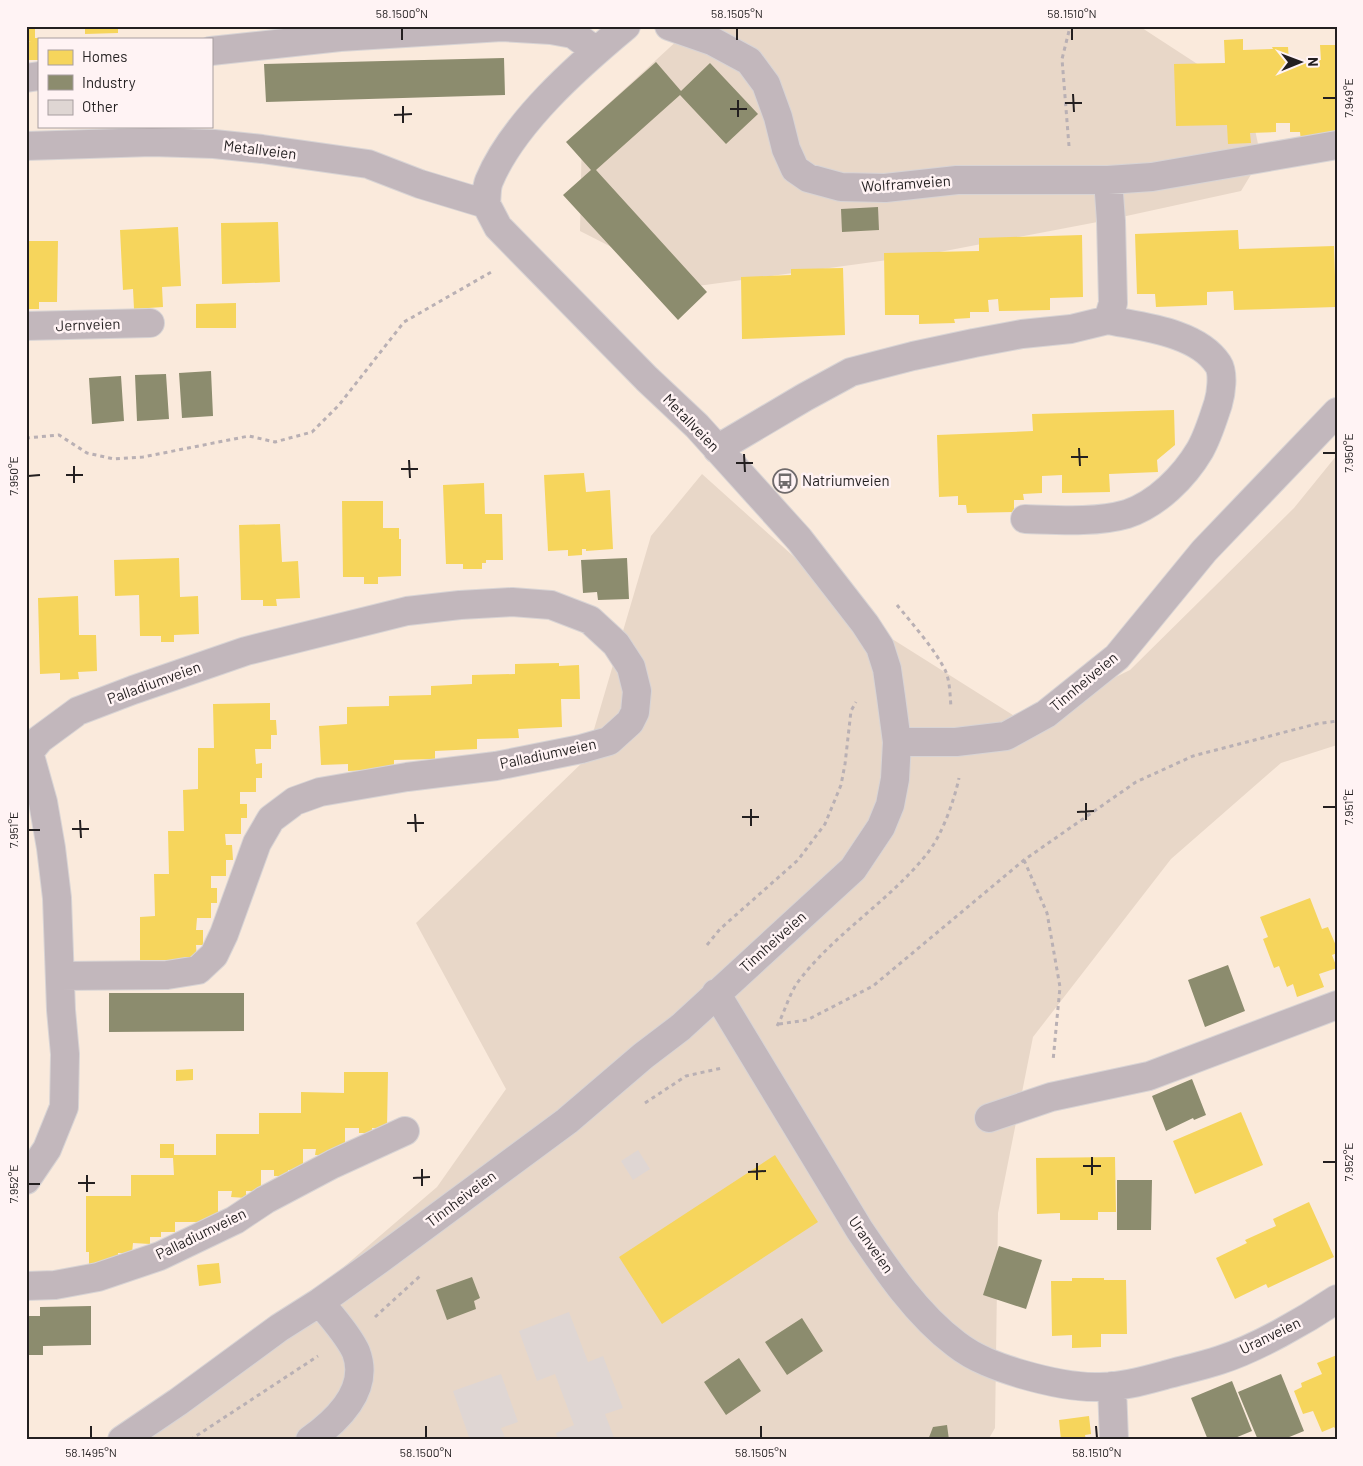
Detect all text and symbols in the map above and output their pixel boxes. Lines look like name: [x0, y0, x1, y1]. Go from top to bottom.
text: 58.1500°N: [376, 6, 428, 20]
text: 58.1505°N: [711, 6, 763, 20]
text: 58.1510°N: [1047, 6, 1097, 20]
legend: [38, 38, 212, 128]
north arrow: [1276, 38, 1326, 88]
text: Homes: [82, 47, 127, 65]
text: N: [1305, 57, 1322, 67]
text: Industry: [82, 73, 136, 91]
text: 7.949°E: [1341, 78, 1355, 118]
text: Other: [82, 97, 119, 115]
street label: Metallveien: [223, 136, 298, 162]
street label: Wolframveien: [861, 171, 951, 195]
street label: Jernveien: [55, 314, 121, 334]
street label: Metallveien: [660, 390, 724, 455]
text: 7.950°E: [1341, 433, 1355, 473]
text: 7.950°E: [6, 456, 20, 496]
bus stop icon: Natriumveien: [772, 468, 798, 494]
place label: Natriumveien: [802, 471, 890, 489]
street label: Tinnheiveien: [1046, 648, 1121, 715]
street label: Palladiumveien: [104, 657, 203, 707]
street label: Palladiumveien: [498, 734, 598, 772]
text: 7.951°E: [1341, 789, 1355, 825]
text: 7.951°E: [6, 812, 20, 848]
street label: Tinnheiveien: [736, 907, 809, 976]
text: 7.952°E: [1341, 1142, 1355, 1182]
text: 7.952°E: [6, 1164, 20, 1204]
street label: Tinnheiveien: [422, 1166, 499, 1230]
street label: Palladiumveien: [152, 1203, 249, 1263]
street label: Uranveien: [846, 1212, 898, 1276]
street label: Uranveien: [1236, 1313, 1303, 1358]
text: 58.1495°N: [65, 1445, 117, 1459]
text: 58.1500°N: [400, 1445, 452, 1459]
text: 58.1505°N: [735, 1445, 787, 1459]
text: 58.1510°N: [1072, 1445, 1122, 1459]

